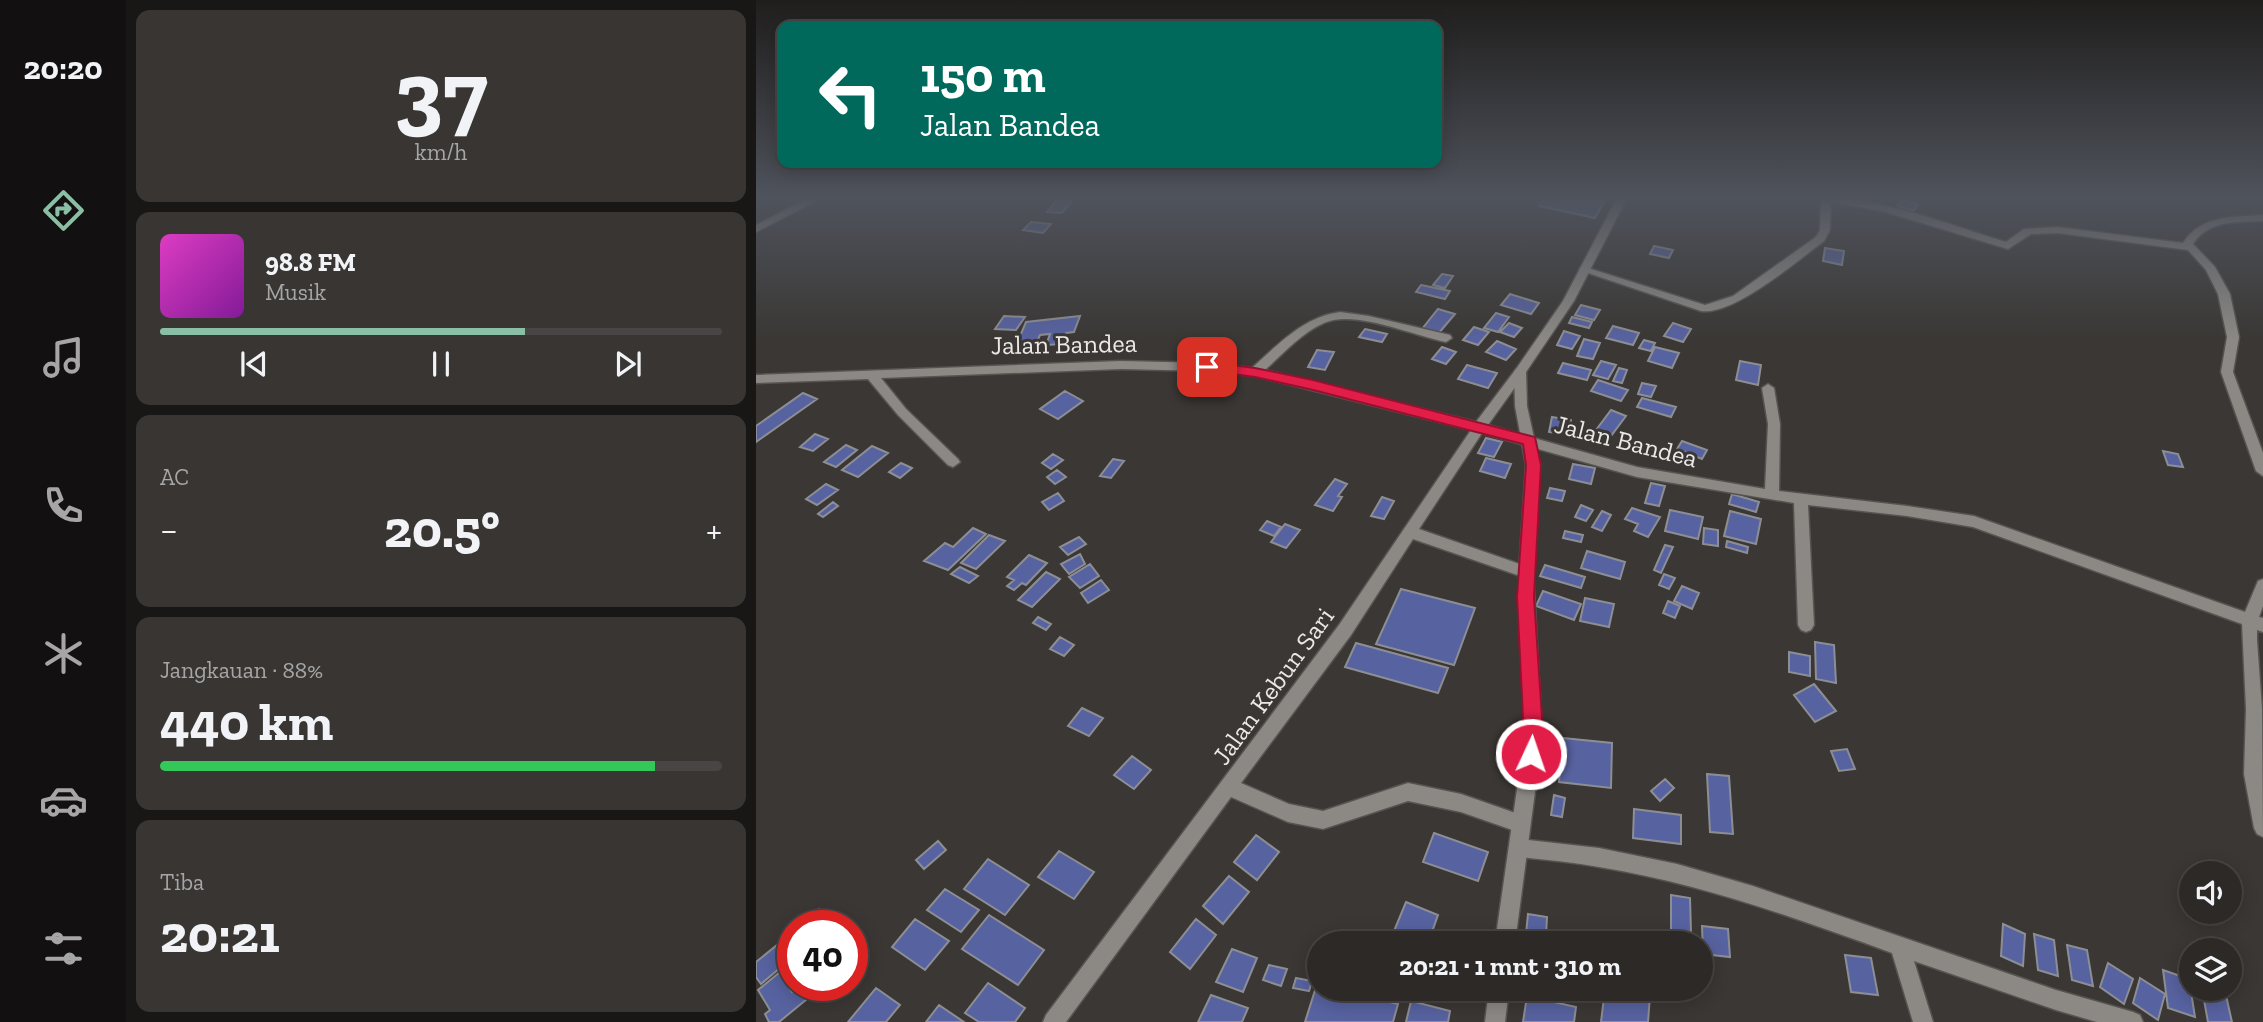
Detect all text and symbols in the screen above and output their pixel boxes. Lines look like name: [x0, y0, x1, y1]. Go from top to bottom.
text: 37: [394, 38, 488, 147]
text: 150 m: [920, 46, 1046, 105]
text: 20:20: [23, 49, 103, 87]
icon: left: [805, 49, 896, 140]
text: Jalan Bandea: [920, 106, 1100, 144]
text: km/h: [415, 138, 467, 166]
icon: directions: [39, 186, 88, 235]
text: 98.8 FM: [265, 246, 356, 278]
text: Musik: [265, 278, 326, 306]
street label: Jalan Bandea: [991, 327, 1138, 361]
icon: music: [39, 333, 88, 382]
pin: [1177, 337, 1237, 397]
icon: previous: [235, 345, 273, 383]
icon: pause: [422, 345, 460, 383]
icon: next: [609, 345, 647, 383]
icon: arrive: [1188, 348, 1226, 386]
street label: Jalan Bandea: [1551, 408, 1701, 474]
text: AC: [160, 463, 189, 491]
icon: phone: [39, 481, 88, 530]
text: 20.5°: [384, 498, 500, 560]
text: −: [160, 507, 178, 553]
text: +: [706, 507, 722, 553]
street label: Jalan Kebun Sari: [1205, 601, 1341, 771]
icon: climate: [39, 629, 88, 678]
text: Jangkauan · 88%: [160, 656, 323, 684]
text: 440 km: [160, 691, 333, 753]
position arrow: [1494, 717, 1568, 791]
icon: car: [39, 776, 88, 825]
map controls: [2179, 861, 2242, 1001]
button: sound: [2179, 861, 2242, 924]
text: Tiba: [160, 868, 204, 896]
text: 20:21: [160, 903, 280, 965]
speed limit sign: 40: [777, 910, 868, 1001]
icon: filters: [39, 924, 88, 973]
button: layers: [2179, 938, 2242, 1001]
text: 20:21 · 1 mnt · 310 m: [1399, 950, 1621, 982]

